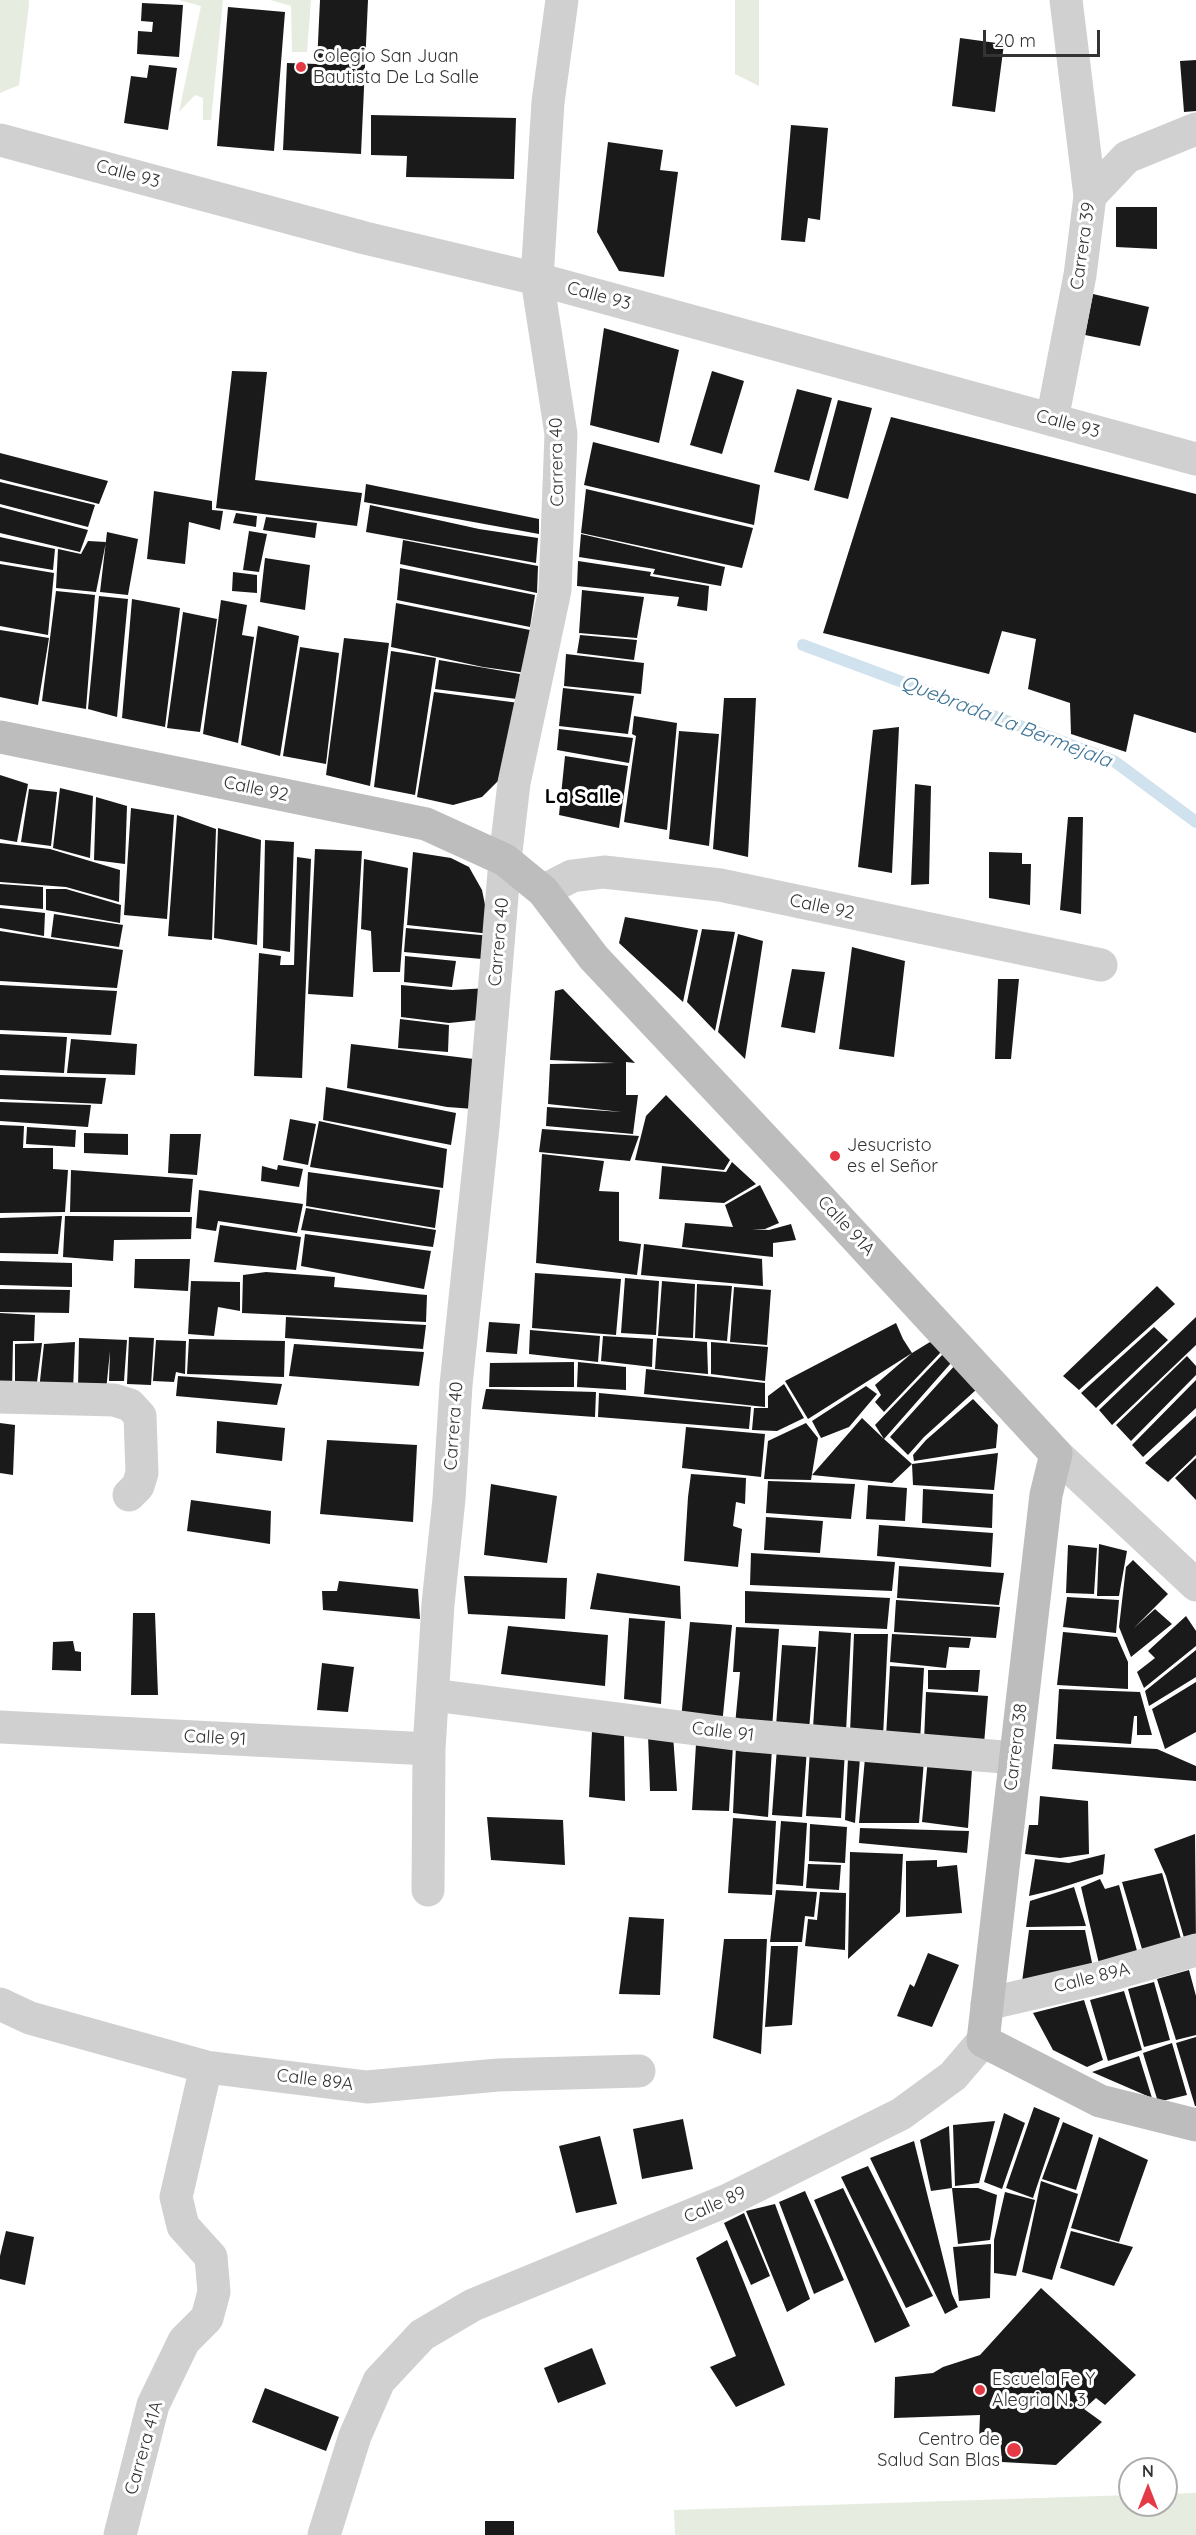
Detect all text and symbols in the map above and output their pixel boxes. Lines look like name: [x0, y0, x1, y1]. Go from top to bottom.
scale bar: [986, 18, 1103, 56]
text: 20 m: [994, 29, 1036, 52]
place label: Colegio San Juan Bautista De La Salle: [313, 46, 479, 88]
marker: Colegio San Juan Bautista De La Salle: [294, 60, 308, 74]
street label: Calle 93: [94, 155, 162, 193]
street label: Carrera 39: [1066, 201, 1100, 291]
street label: Calle 93: [565, 277, 633, 315]
street label: Calle 93: [1034, 405, 1102, 443]
street label: Carrera 40: [545, 417, 569, 507]
water label: Quebrada La Bermejala: [897, 671, 1115, 773]
street label: Calle 92: [222, 772, 290, 806]
district label: La Salle: [545, 785, 621, 809]
street label: Calle 92: [788, 890, 856, 924]
street label: Carrera 40: [484, 897, 514, 987]
place label: Jesucristo es el Señor: [847, 1135, 938, 1178]
marker: Jesucristo es el Señor: [828, 1149, 842, 1163]
street label: Calle 91A: [813, 1191, 879, 1261]
street label: Carrera 40: [440, 1381, 468, 1471]
street label: Carrera 38: [1000, 1702, 1032, 1792]
street label: Calle 91: [691, 1717, 755, 1747]
street label: Calle 91: [183, 1726, 247, 1750]
street label: Calle 89A: [1052, 1958, 1132, 1998]
street label: Calle 89A: [275, 2065, 355, 2095]
street label: Calle 89: [681, 2182, 749, 2228]
place label: Escuela Fe Y Alegria N. 3: [992, 2369, 1095, 2412]
marker: Escuela Fe Y Alegria N. 3: [973, 2383, 987, 2397]
street label: Carrera 41A: [120, 2399, 168, 2497]
place label: Centro de Salud San Blas: [877, 2429, 1000, 2472]
marker: Centro de Salud San Blas: [1005, 2441, 1023, 2459]
north arrow: [1118, 2457, 1178, 2517]
text: N: [1142, 2461, 1154, 2481]

